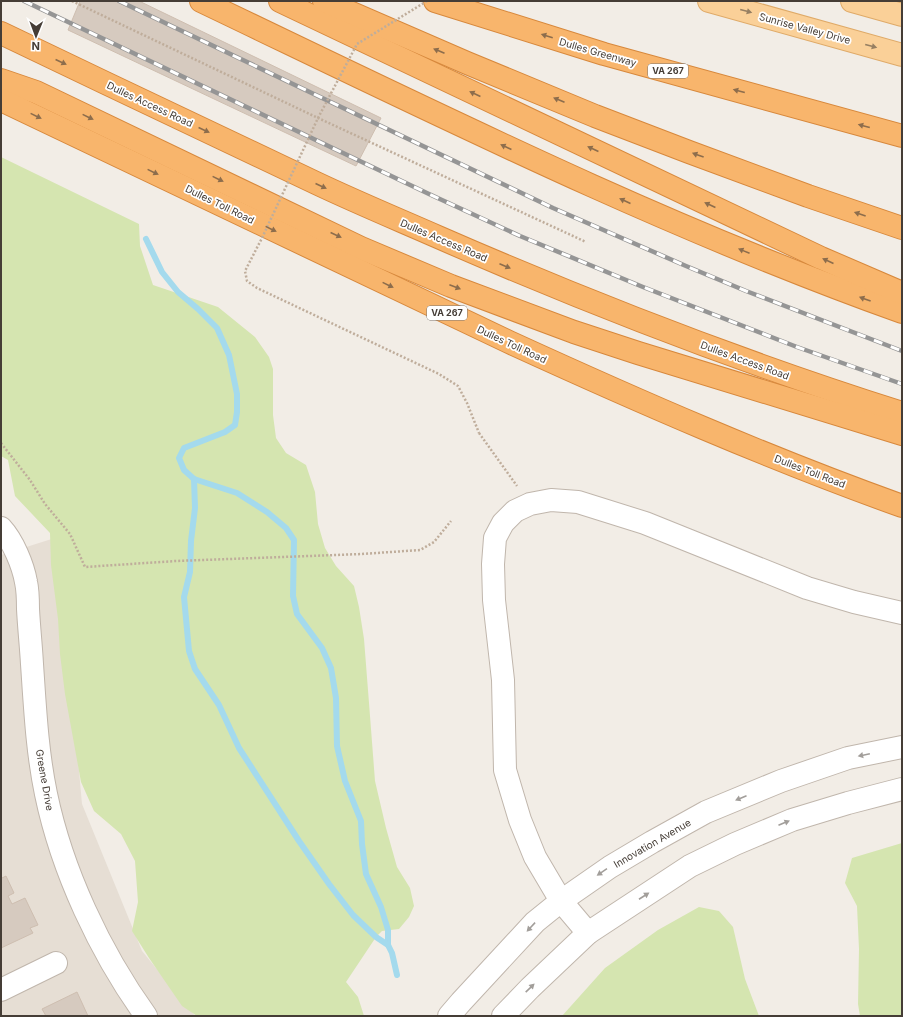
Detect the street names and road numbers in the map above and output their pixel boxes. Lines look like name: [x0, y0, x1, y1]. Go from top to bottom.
street label: Sunrise Valley Drive: [758, 10, 852, 46]
street label: Dulles Greenway: [558, 35, 638, 69]
road number: VA 267: [648, 64, 688, 78]
street label: Dulles Access Road: [105, 79, 195, 129]
street label: Dulles Toll Road: [184, 182, 256, 226]
street label: Dulles Access Road: [399, 216, 489, 264]
road number: VA 267: [427, 306, 467, 320]
street label: Dulles Toll Road: [475, 323, 549, 365]
street label: Dulles Access Road: [699, 338, 791, 382]
street label: Dulles Toll Road: [773, 452, 847, 490]
street label: Greene Drive: [34, 748, 56, 812]
street label: Innovation Avenue: [611, 816, 693, 870]

